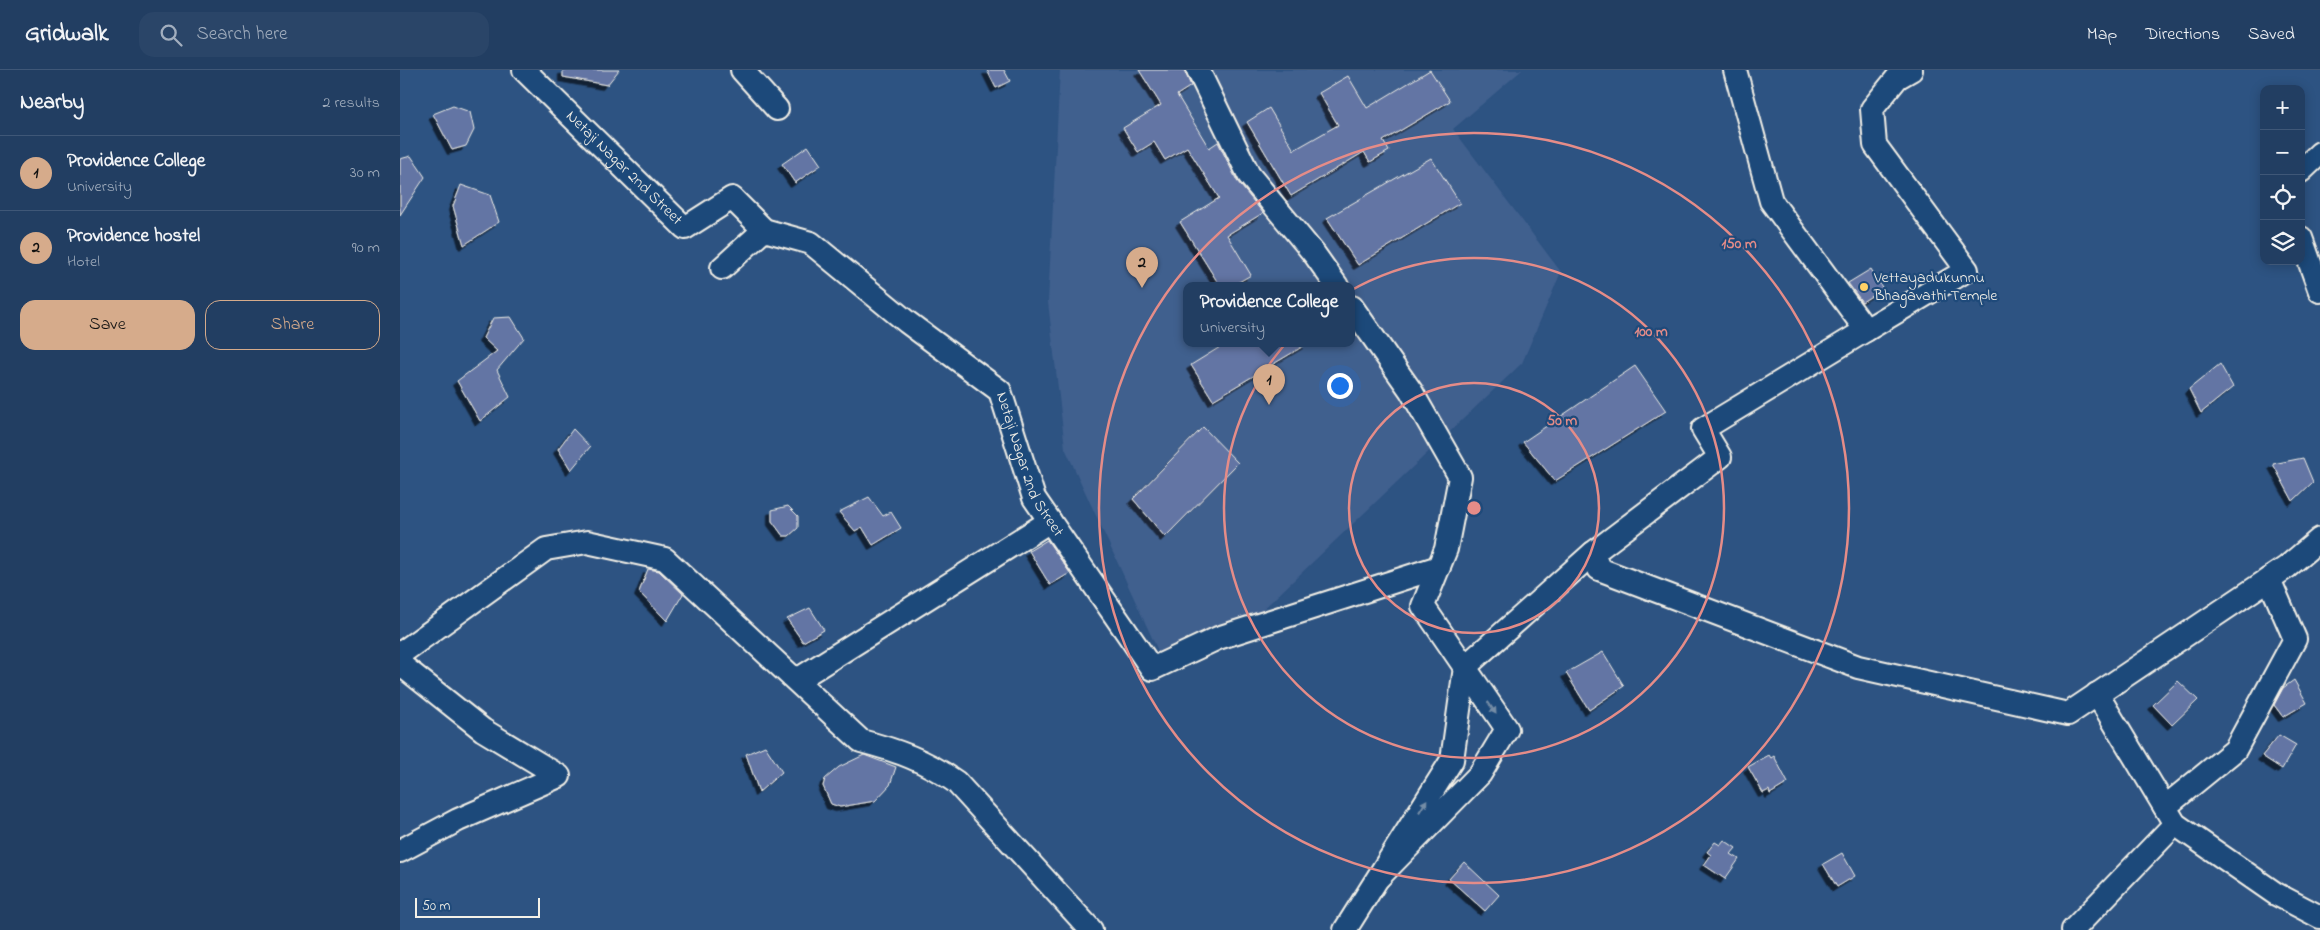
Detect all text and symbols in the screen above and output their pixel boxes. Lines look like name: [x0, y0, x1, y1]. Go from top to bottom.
search box: [139, 12, 489, 57]
text: Gridwalk: [25, 17, 109, 52]
icon: search: [157, 21, 185, 49]
text: Search here: [197, 21, 288, 48]
text: Map: [2087, 22, 2117, 48]
text: Directions: [2145, 22, 2220, 48]
text: Saved: [2248, 22, 2295, 48]
map controls: [2260, 85, 2305, 265]
button: +: [2260, 85, 2305, 130]
text: Nearby: [20, 88, 84, 118]
text: 2 results: [322, 91, 380, 115]
street label: Netaji Nagar 2nd Street: [560, 105, 688, 232]
button: −: [2260, 130, 2305, 175]
text: Providence College: [67, 148, 205, 175]
text: 1: [33, 161, 39, 185]
text: 30 m: [350, 161, 380, 185]
text: University: [67, 175, 132, 199]
button: locate: [2260, 175, 2305, 220]
button: layers: [2260, 220, 2305, 265]
text: Providence hostel: [67, 223, 200, 250]
text: 150 m: [1721, 233, 1757, 255]
text: 2: [32, 236, 40, 260]
text: 90 m: [352, 236, 380, 260]
pin: 2: [1126, 247, 1158, 288]
text: Hotel: [67, 250, 100, 274]
place label: Vettayadukunnu Bhagavathi Temple: [1873, 266, 1998, 308]
marker: Vettayadukunnu Bhagavathi Temple: [1858, 281, 1870, 293]
popup: [1183, 282, 1355, 347]
text: Providence College: [1200, 289, 1338, 316]
button: Save: [20, 300, 195, 350]
button: Share: [205, 300, 380, 350]
text: University: [1200, 316, 1265, 340]
text: 100 m: [1634, 321, 1668, 343]
pin: 1: [1253, 364, 1285, 405]
your location: [1327, 373, 1353, 399]
street label: Netaji Nagar 2nd Street: [989, 389, 1070, 542]
text: 50 m: [1547, 410, 1578, 432]
centre of rings: [1465, 499, 1483, 517]
one-way arrow: [1487, 701, 1497, 714]
one-way arrow: [1419, 800, 1428, 813]
scale bar: [415, 895, 540, 918]
text: 50 m: [422, 896, 450, 917]

